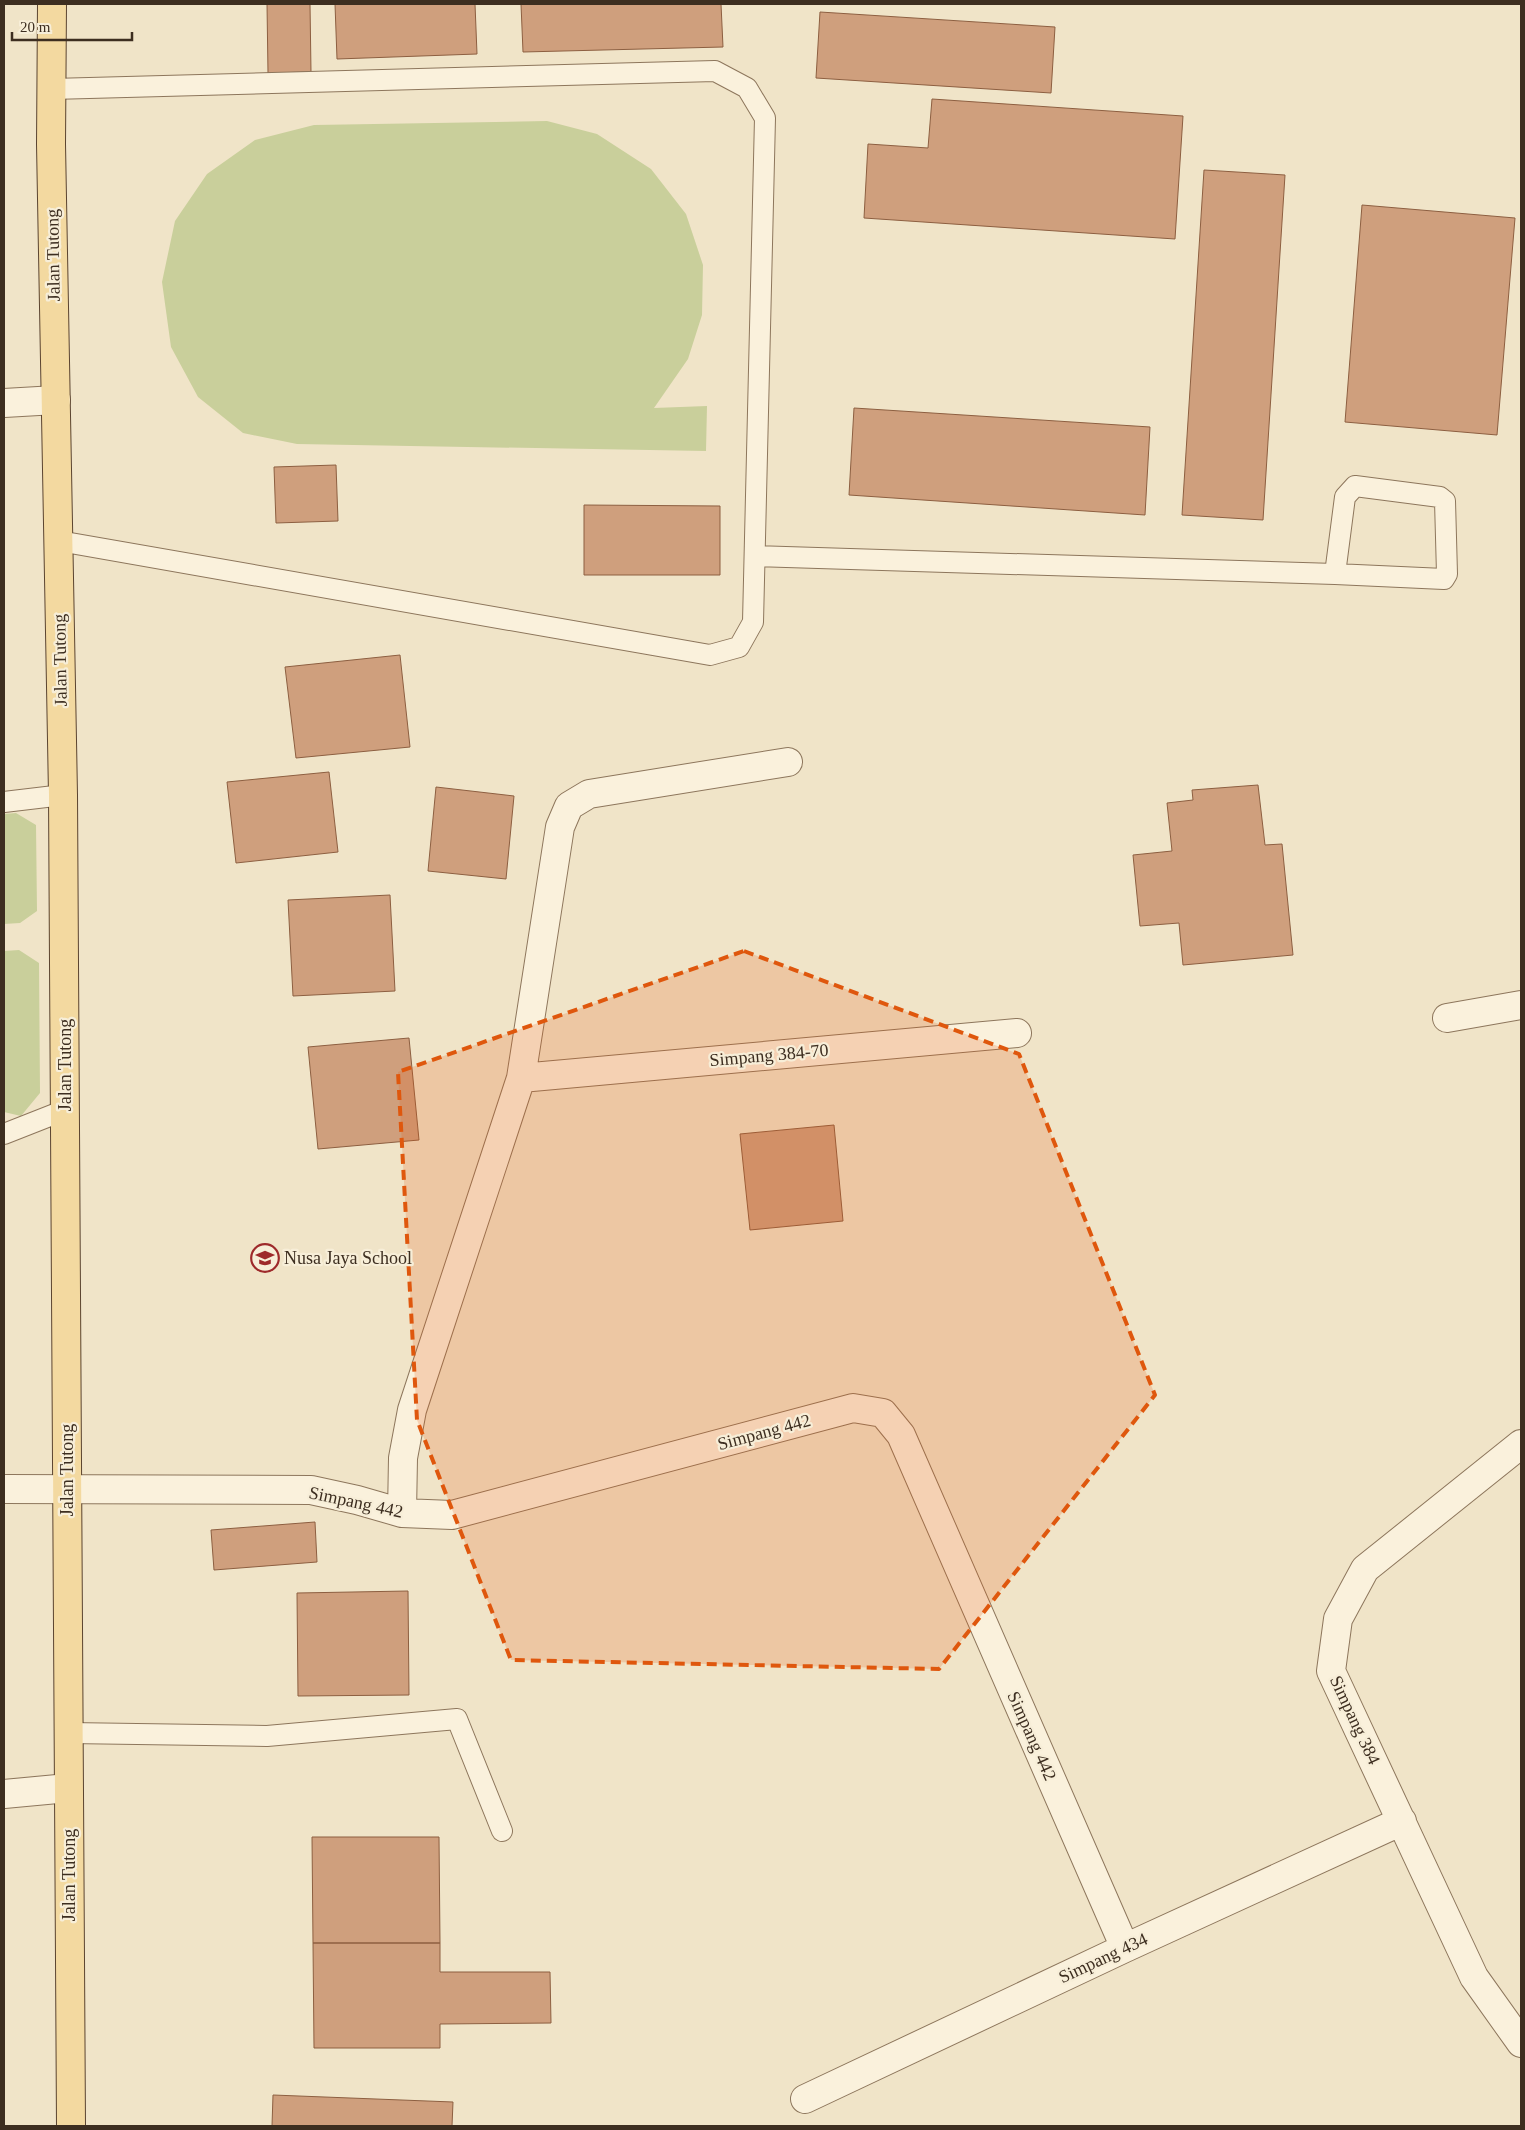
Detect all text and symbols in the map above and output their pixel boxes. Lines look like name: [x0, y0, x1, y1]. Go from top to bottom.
scale bar: [12, 10, 132, 42]
text: 20 m: [20, 19, 51, 35]
street label: Jalan Tutong: [42, 209, 64, 301]
street label: Jalan Tutong: [49, 614, 71, 706]
street label: Jalan Tutong: [55, 1019, 75, 1111]
street label: Simpang 384-70: [709, 1040, 829, 1070]
school or university icon: Nusa Jaya School: [250, 1243, 280, 1273]
place label: Nusa Jaya School: [284, 1248, 412, 1268]
street label: Simpang 442: [715, 1410, 813, 1454]
street label: Jalan Tutong: [57, 1424, 77, 1516]
street label: Simpang 442: [307, 1482, 405, 1522]
street label: Simpang 384: [1326, 1672, 1384, 1768]
street label: Simpang 442: [1003, 1688, 1061, 1784]
street label: Jalan Tutong: [59, 1829, 79, 1921]
street label: Simpang 434: [1055, 1929, 1151, 1987]

